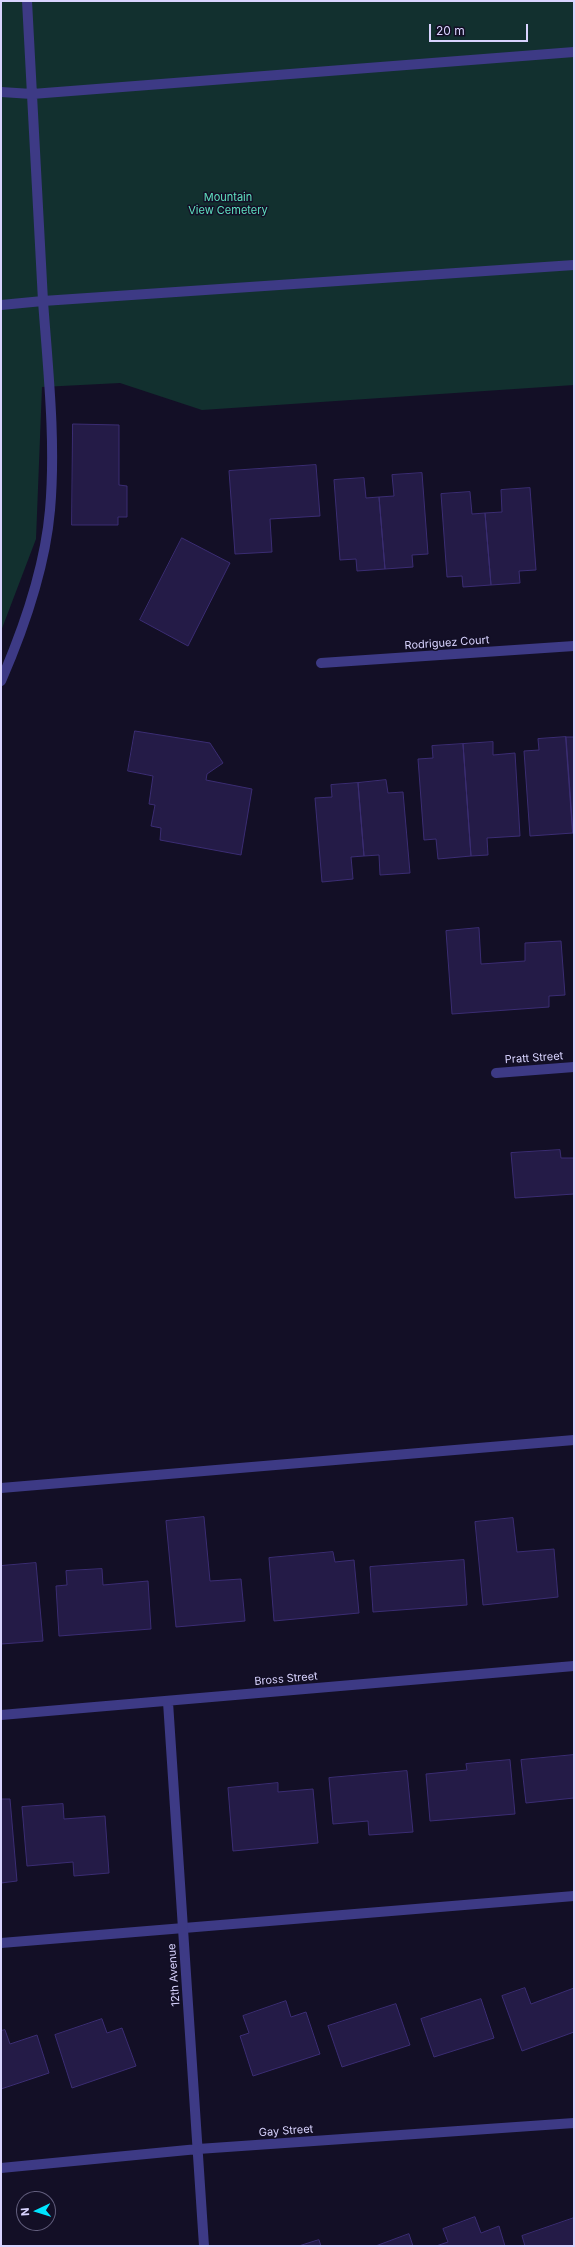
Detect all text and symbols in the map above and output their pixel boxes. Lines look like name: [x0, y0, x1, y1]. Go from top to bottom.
scale bar: [431, 16, 530, 42]
text: 20 m: [436, 23, 465, 38]
park label: Mountain View Cemetery: [188, 191, 268, 217]
street label: Rodriguez Court: [404, 633, 490, 653]
street label: Pratt Street: [504, 1049, 564, 1067]
street label: Bross Street: [254, 1670, 318, 1688]
street label: 12th Avenue: [165, 1943, 183, 2007]
street label: Gay Street: [258, 2123, 314, 2139]
north arrow: [16, 2191, 56, 2231]
text: N: [18, 2207, 32, 2216]

